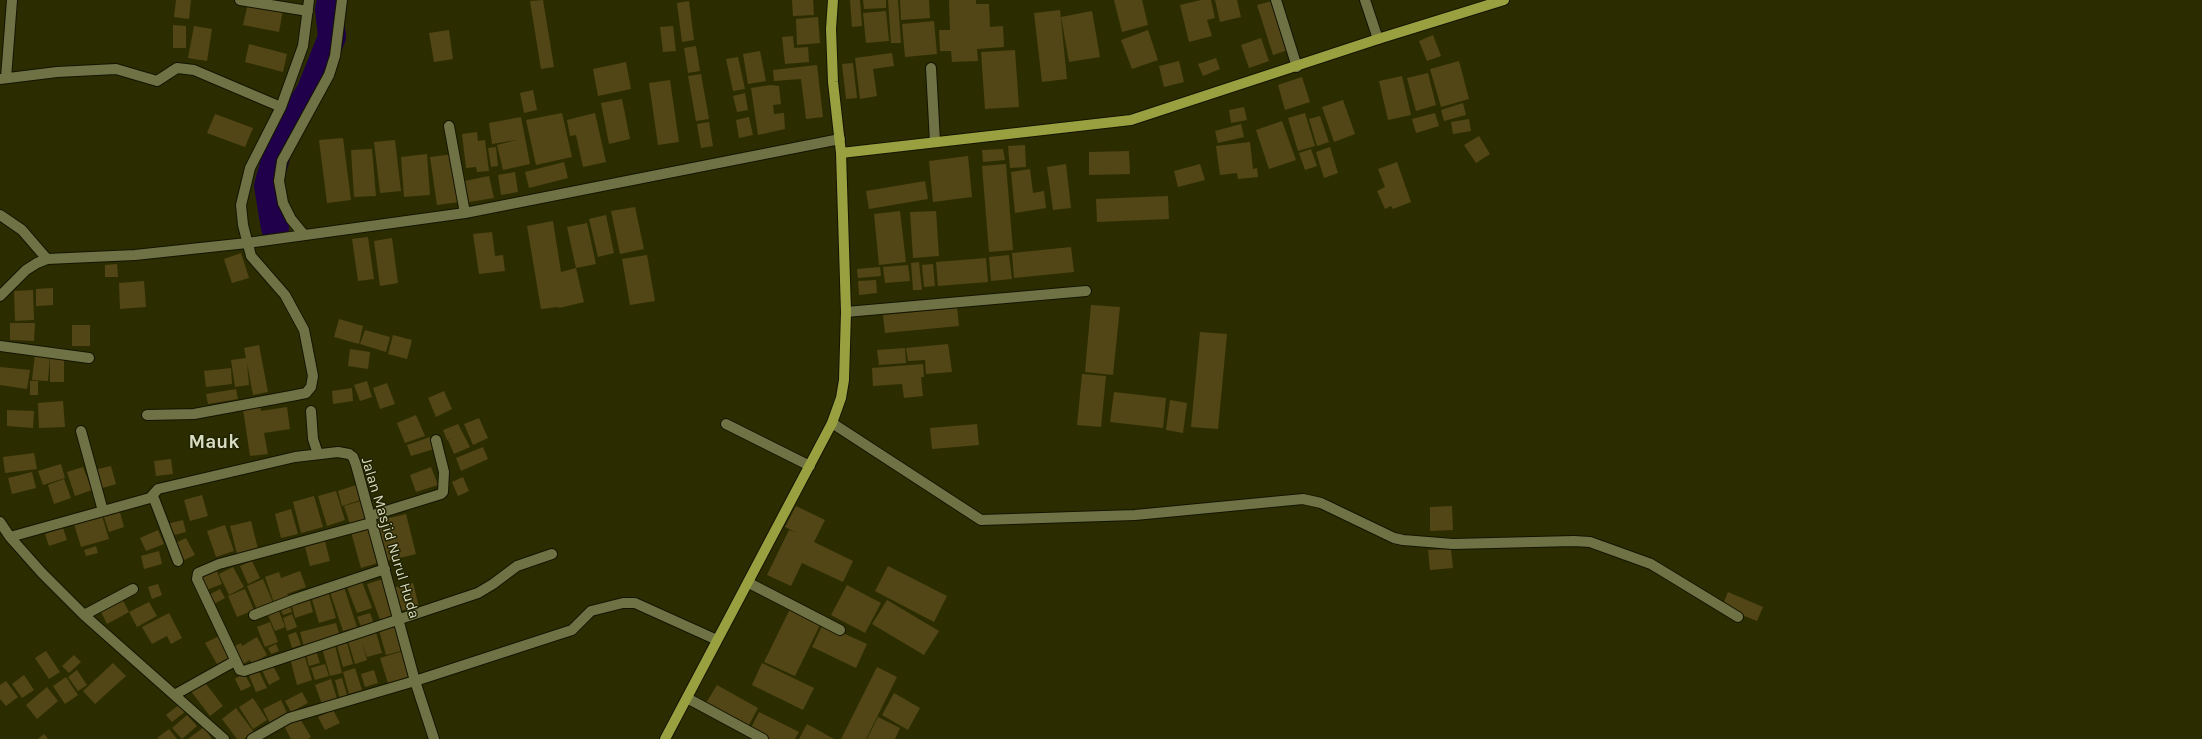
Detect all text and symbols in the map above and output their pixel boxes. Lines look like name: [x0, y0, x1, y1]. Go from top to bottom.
district label: Mauk: [189, 432, 239, 454]
street label: Jalan Masjid Nurul Huda: [357, 455, 423, 621]

